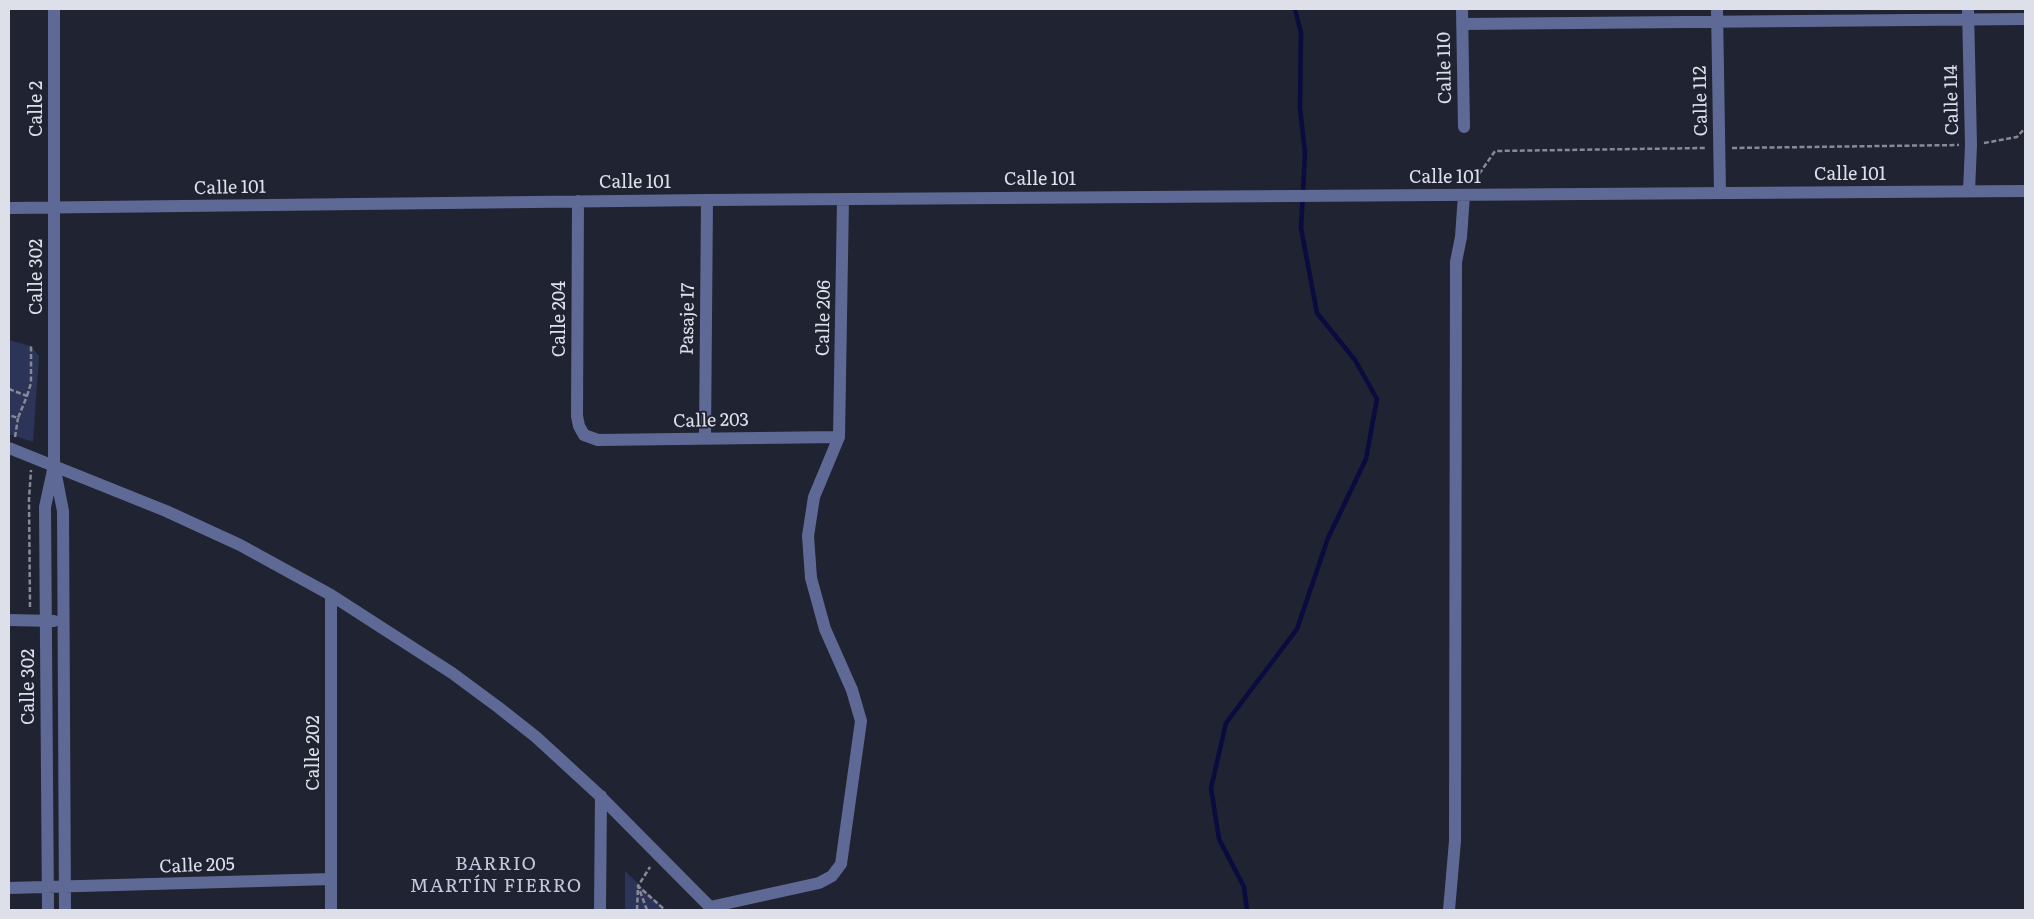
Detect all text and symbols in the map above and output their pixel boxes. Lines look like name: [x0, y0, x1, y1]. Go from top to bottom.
street label: Calle 110: [1434, 32, 1456, 104]
street label: Calle 114: [1941, 64, 1963, 136]
street label: Calle 112: [1690, 65, 1712, 137]
street label: Calle 2: [26, 81, 48, 137]
street label: Calle 101: [1814, 164, 1886, 186]
street label: Calle 101: [1409, 167, 1481, 189]
street label: Calle 101: [1004, 169, 1076, 191]
street label: Calle 101: [599, 172, 671, 194]
street label: Calle 101: [194, 177, 266, 199]
street label: Calle 302: [26, 239, 48, 315]
street label: Calle 206: [813, 280, 835, 356]
street label: Calle 204: [549, 281, 571, 357]
street label: Pasaje 17: [677, 283, 699, 355]
street label: Calle 203: [673, 410, 749, 432]
street label: Calle 302: [18, 649, 40, 725]
street label: Calle 202: [303, 715, 325, 791]
district label: BARRIO MARTÍN FIERRO: [408, 853, 584, 897]
street label: Calle 205: [159, 854, 235, 878]

